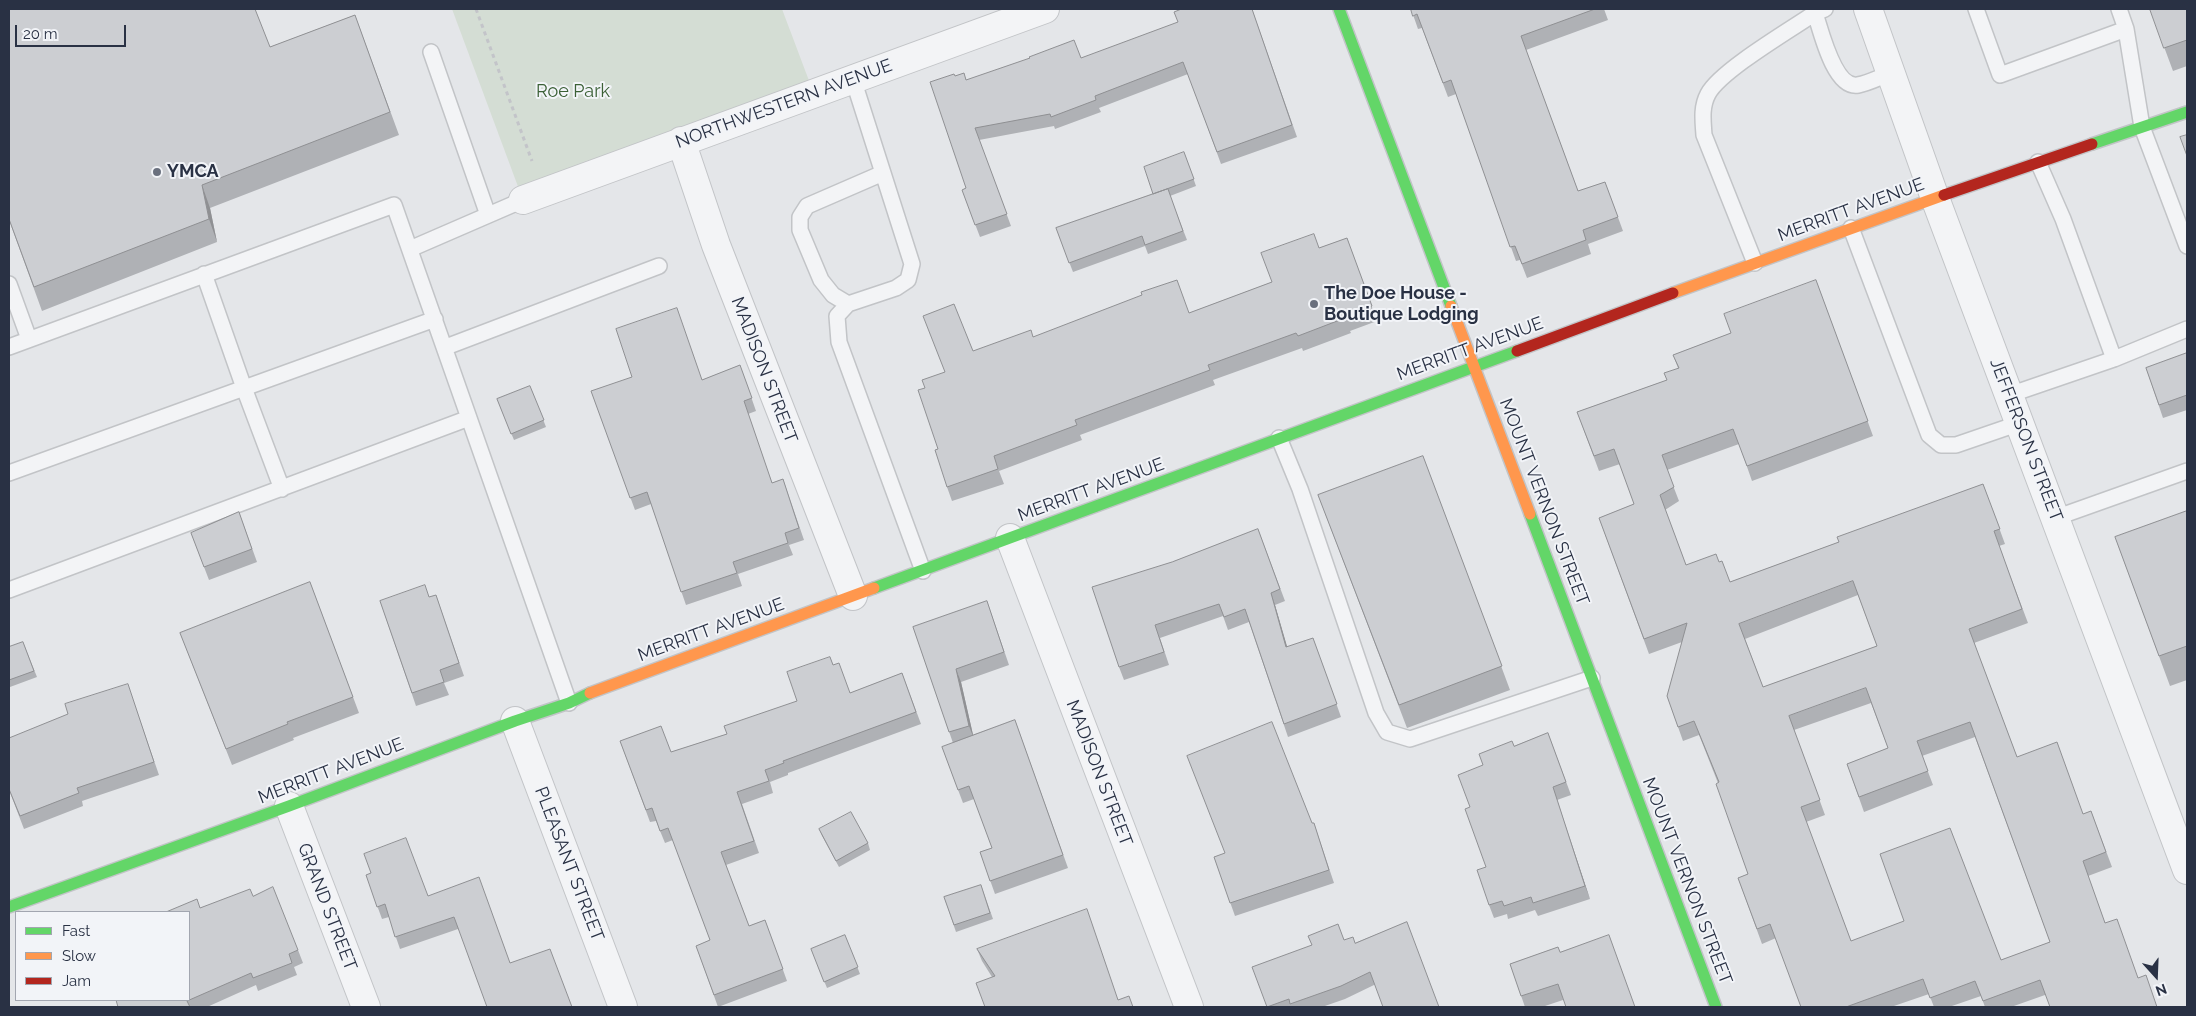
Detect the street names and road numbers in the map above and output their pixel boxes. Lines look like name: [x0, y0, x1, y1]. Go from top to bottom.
street label: NORTHWESTERN AVENUE: [673, 55, 895, 153]
street label: MERRITT AVENUE: [1775, 174, 1927, 246]
street label: MADISON STREET: [726, 294, 802, 446]
street label: MERRITT AVENUE: [1394, 313, 1546, 385]
street label: JEFFERSON STREET: [1985, 355, 2067, 525]
street label: MOUNT VERNON STREET: [1495, 396, 1593, 608]
street label: MERRITT AVENUE: [1015, 454, 1167, 526]
street label: MERRITT AVENUE: [635, 594, 787, 666]
street label: MADISON STREET: [1061, 697, 1137, 849]
street label: MERRITT AVENUE: [255, 733, 407, 809]
street label: MOUNT VERNON STREET: [1638, 775, 1736, 987]
street label: PLEASANT STREET: [530, 784, 608, 944]
street label: GRAND STREET: [293, 840, 361, 974]

